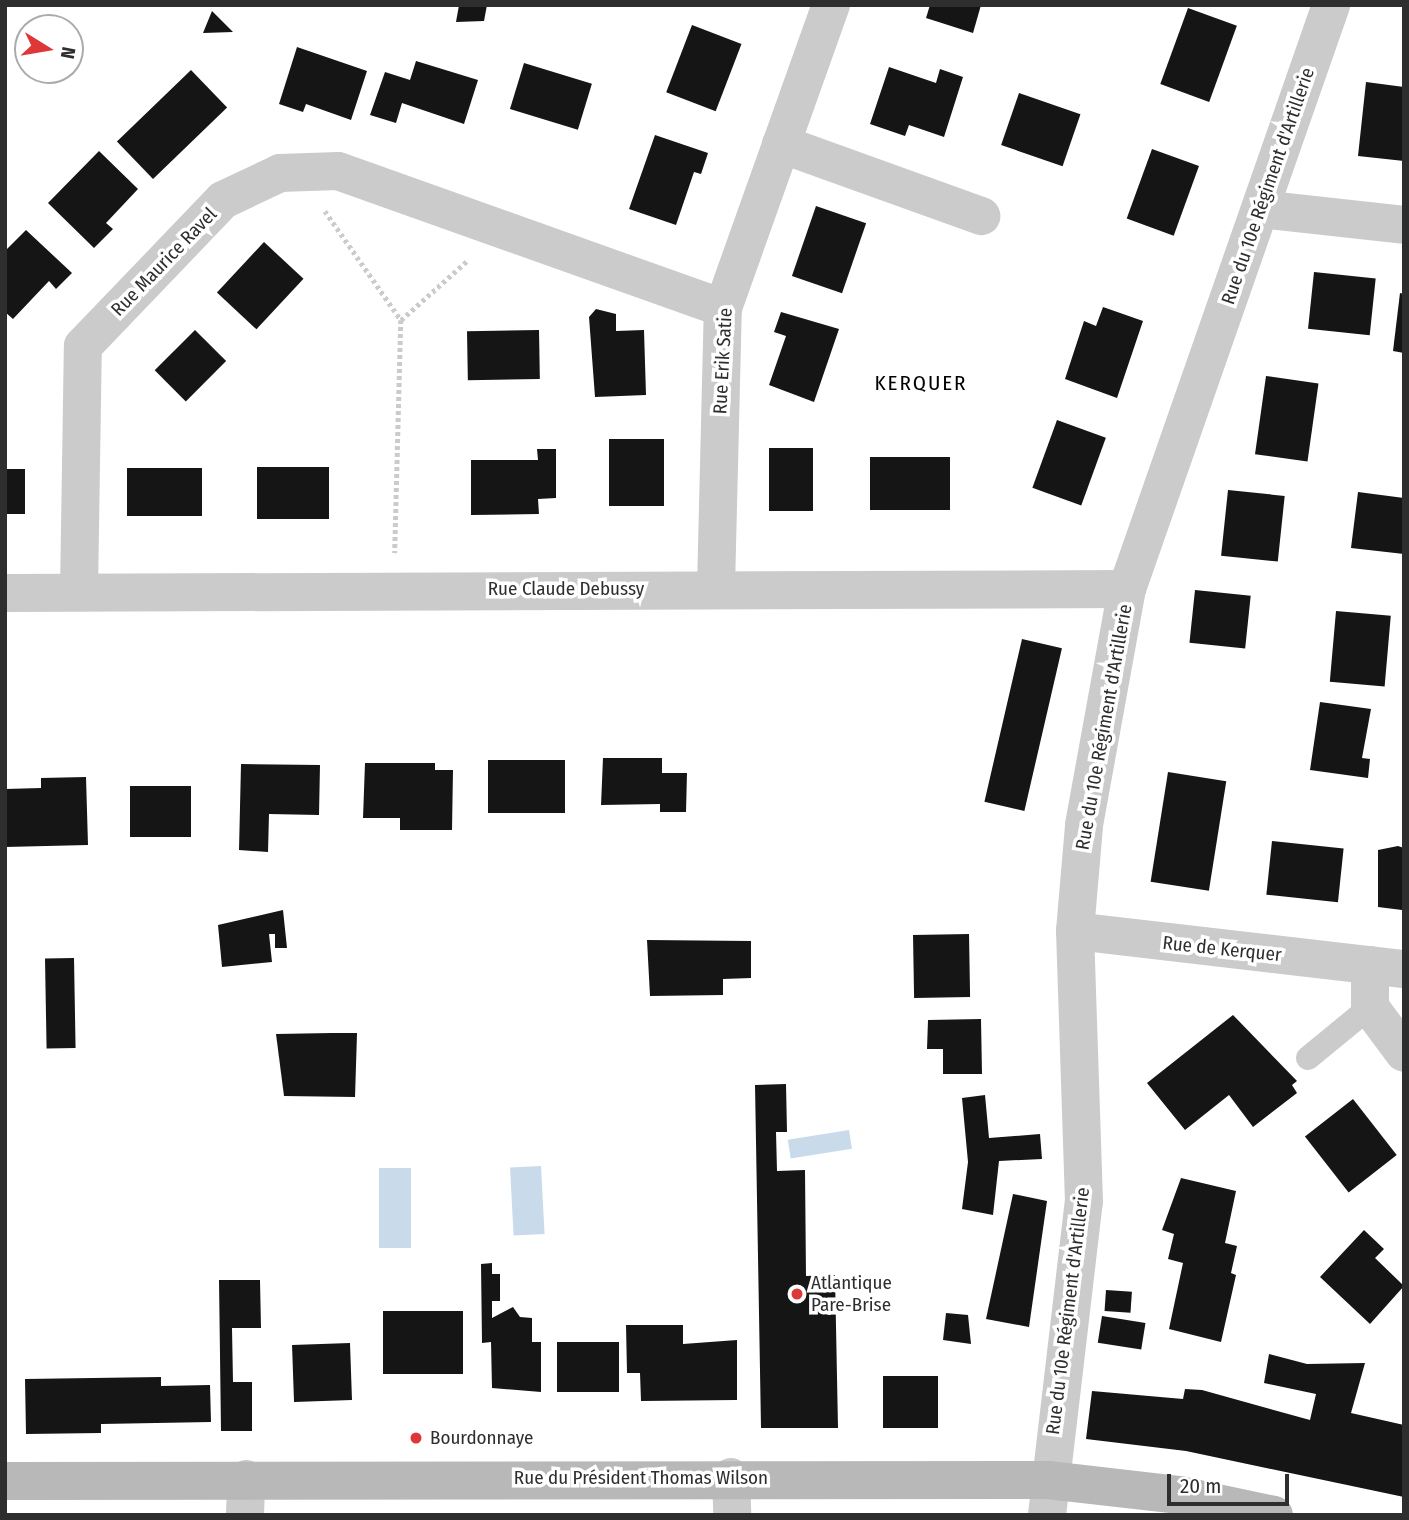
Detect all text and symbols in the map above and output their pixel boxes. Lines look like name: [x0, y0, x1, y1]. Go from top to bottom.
north arrow: [14, 14, 84, 84]
text: N: [56, 45, 81, 60]
street label: Rue du 10e Régiment d'Artillerie: [1217, 65, 1319, 307]
street label: Rue Maurice Ravel: [107, 203, 221, 321]
street label: Rue Erik Satie: [709, 307, 737, 415]
district label: KERQUER: [875, 370, 967, 396]
street label: Rue Claude Debussy: [488, 578, 644, 600]
street label: Rue du 10e Régiment d'Artillerie: [1071, 602, 1137, 852]
street label: Rue de Kerquer: [1161, 931, 1283, 967]
street label: Rue du 10e Régiment d'Artillerie: [1042, 1186, 1094, 1436]
place label: Atlantique Pare-Brise: [811, 1272, 892, 1316]
marker: Atlantique Pare-Brise: [789, 1286, 805, 1302]
place label: Bourdonnaye: [430, 1427, 533, 1449]
marker: Bourdonnaye: [408, 1430, 424, 1446]
scale bar: [1171, 1460, 1294, 1504]
street label: Rue du Président Thomas Wilson: [514, 1467, 768, 1489]
text: 20 m: [1180, 1473, 1221, 1499]

